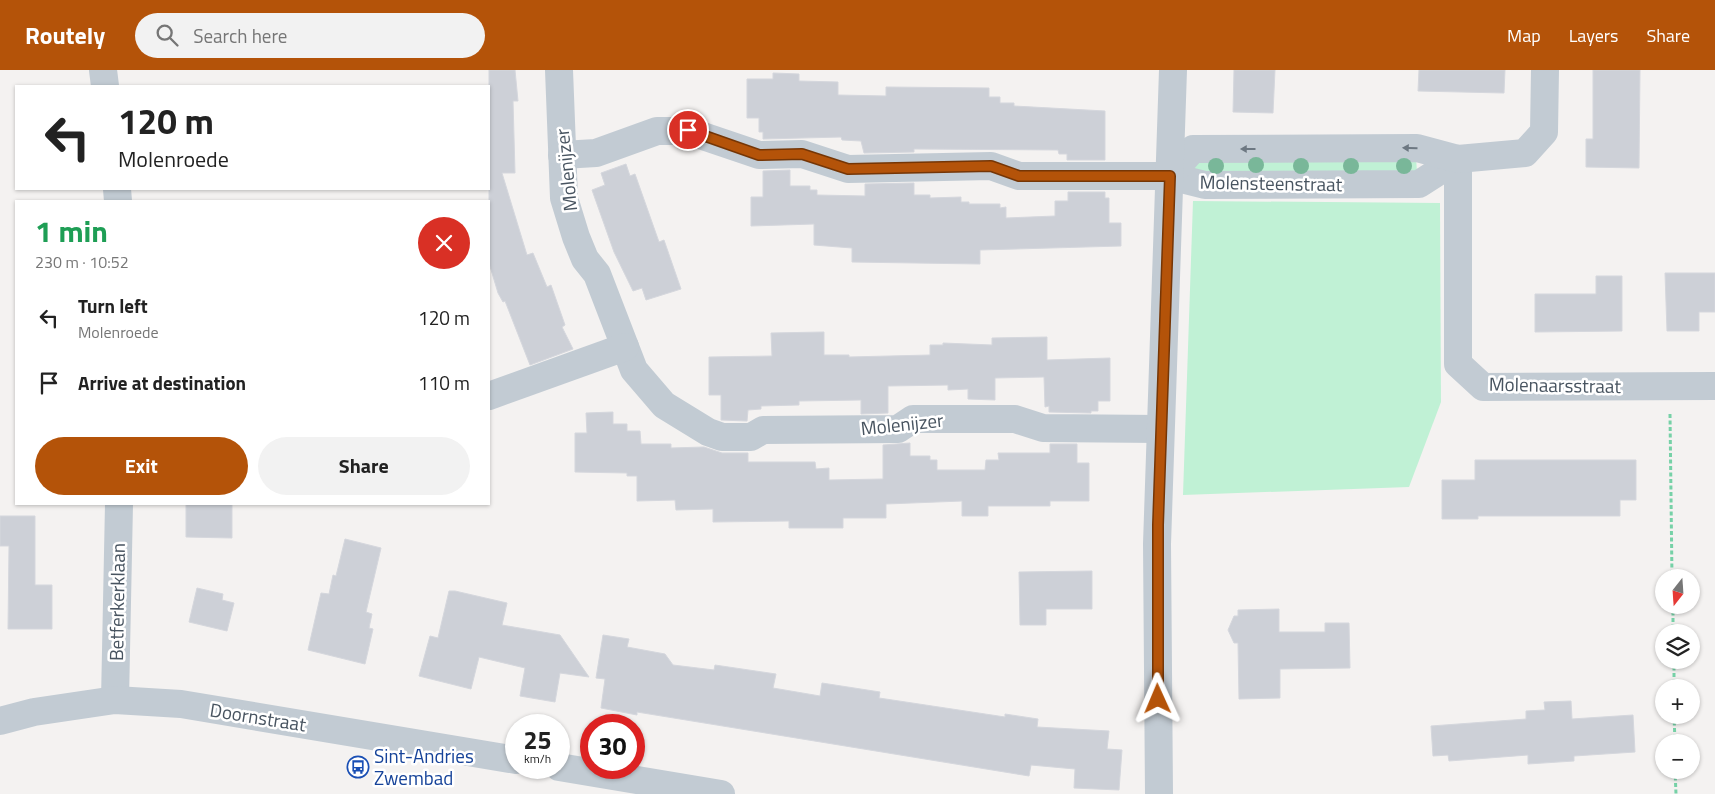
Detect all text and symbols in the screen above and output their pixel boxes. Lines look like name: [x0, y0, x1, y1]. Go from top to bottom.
search box: [135, 13, 485, 58]
text: Routely: [25, 17, 105, 53]
icon: search: [153, 21, 181, 49]
text: Search here: [193, 21, 287, 50]
text: Map: [1507, 22, 1541, 49]
text: Layers: [1569, 22, 1618, 49]
text: Share: [1646, 22, 1690, 49]
text: 120 m: [118, 94, 214, 148]
icon: left: [35, 105, 100, 170]
pin: [667, 109, 709, 151]
icon: arrive: [674, 116, 702, 144]
street label: Molenijzer: [547, 127, 584, 213]
text: Molenroede: [118, 142, 229, 176]
one-way arrow: [1402, 144, 1418, 152]
one-way arrow: [1240, 145, 1256, 153]
street label: Molensteenstraat: [1199, 167, 1343, 198]
text: 1 min: [35, 208, 108, 254]
button: close: [418, 217, 470, 269]
text: 230 m · 10:52: [35, 250, 129, 274]
text: Turn left: [78, 291, 148, 320]
text: 120 m: [418, 303, 470, 332]
icon: left: [35, 304, 63, 332]
text: Molenroede: [78, 320, 159, 344]
text: Arrive at destination: [78, 368, 246, 397]
text: 110 m: [418, 368, 470, 397]
icon: arrive: [35, 369, 63, 397]
street label: Molenaarsstraat: [1489, 369, 1622, 400]
street label: Molenijzer: [859, 405, 945, 442]
button: Exit: [35, 437, 248, 495]
button: Share: [258, 437, 470, 495]
street label: Betferkerklaan: [101, 543, 132, 661]
north arrow: [1655, 569, 1700, 614]
map controls: [1655, 569, 1700, 779]
button: layers: [1655, 624, 1700, 669]
position arrow: [1131, 672, 1183, 724]
button: +: [1655, 679, 1700, 724]
street label: Doornstraat: [208, 695, 309, 738]
speed limit sign: 30: [580, 714, 645, 779]
text: 25: [523, 721, 552, 759]
button: −: [1655, 734, 1700, 779]
place label: Sint-Andries Zwembad: [374, 741, 474, 792]
text: km/h: [524, 749, 551, 768]
bus stop icon: Sint-Andries Zwembad: [346, 755, 370, 779]

